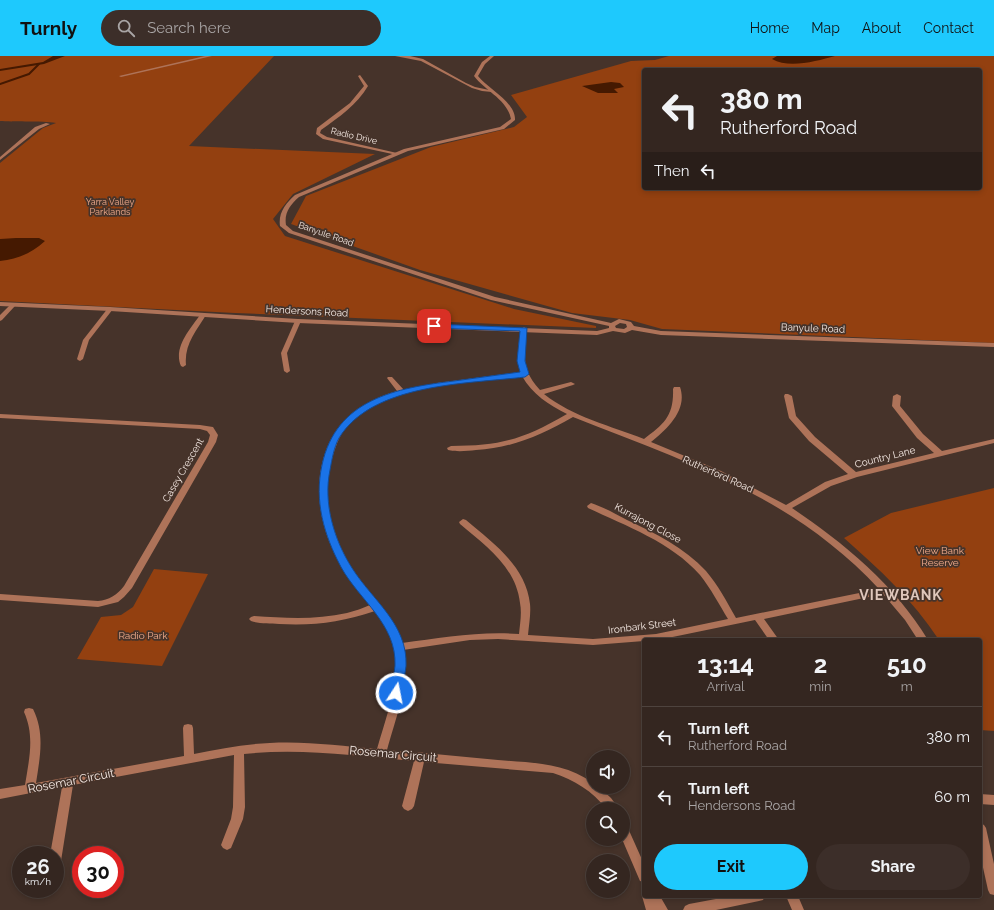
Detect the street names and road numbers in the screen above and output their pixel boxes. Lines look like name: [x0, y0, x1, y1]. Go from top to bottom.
street label: Radio Drive: [330, 126, 379, 146]
street label: Banyule Road: [297, 220, 355, 248]
street label: Hendersons Road: [265, 303, 349, 319]
street label: Banyule Road: [781, 321, 845, 335]
street label: Casey Crescent: [160, 436, 206, 504]
street label: Country Lane: [854, 444, 917, 470]
street label: Rutherford Road: [681, 453, 755, 495]
street label: Kurrajong Close: [613, 501, 683, 545]
street label: Ironbark Street: [607, 616, 677, 636]
street label: Rosemar Circuit: [349, 743, 437, 765]
street label: Rosemar Circuit: [27, 766, 115, 796]

